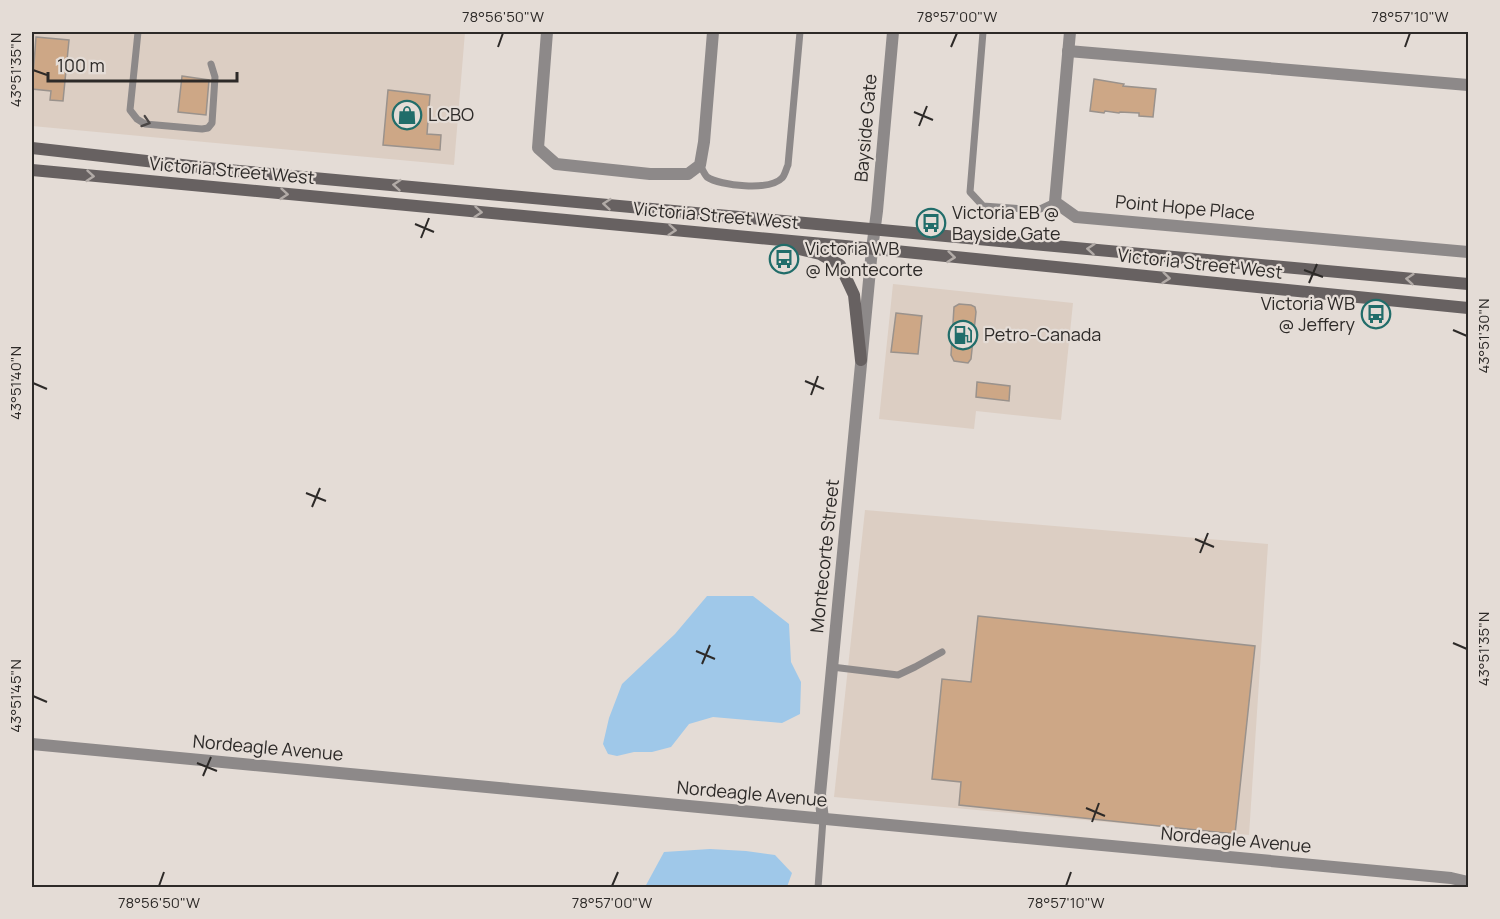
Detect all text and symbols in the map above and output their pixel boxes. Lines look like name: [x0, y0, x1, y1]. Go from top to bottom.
text: 78°56'50"W: [462, 6, 544, 27]
text: 78°57'00"W: [917, 6, 997, 27]
text: 78°57'10"W: [1371, 6, 1449, 27]
text: 43°51'35"N: [5, 33, 26, 107]
scale bar: [48, 45, 237, 83]
text: 100 m: [57, 53, 105, 77]
street label: Bayside Gate: [848, 73, 882, 183]
shop icon: LCBO: [391, 99, 423, 131]
place label: LCBO: [428, 102, 474, 126]
one-way arrow: [141, 114, 151, 127]
street label: Victoria Street West: [148, 151, 316, 189]
one-way arrow: [85, 169, 94, 182]
one-way arrow: [392, 179, 401, 192]
one-way arrow: [279, 187, 288, 200]
street label: Point Hope Place: [1114, 189, 1256, 225]
street label: Victoria Street West: [632, 196, 800, 234]
one-way arrow: [602, 198, 611, 211]
place label: Victoria EB @ Bayside Gate: [952, 200, 1061, 245]
one-way arrow: [474, 205, 483, 218]
bus stop icon: Victoria EB @ Bayside Gate: [915, 207, 947, 239]
one-way arrow: [668, 223, 677, 236]
place label: Victoria WB @ Montecorte: [805, 236, 923, 281]
street label: Victoria Street West: [1116, 242, 1284, 284]
bus stop icon: Victoria WB @ Montecorte: [768, 243, 800, 275]
one-way arrow: [1086, 243, 1095, 256]
one-way arrow: [946, 250, 955, 263]
one-way arrow: [1161, 271, 1170, 284]
one-way arrow: [1406, 273, 1415, 286]
place label: Victoria WB @ Jeffery: [1261, 291, 1355, 336]
bus stop icon: Victoria WB @ Jeffery: [1360, 298, 1392, 330]
text: 43°51'30"N: [1473, 298, 1494, 374]
fuel station icon: Petro-Canada: [947, 319, 979, 351]
place label: Petro-Canada: [984, 322, 1101, 346]
text: 43°51'40"N: [5, 346, 26, 420]
street label: Montecorte Street: [804, 478, 844, 634]
text: 43°51'35"N: [1473, 612, 1494, 686]
text: 43°51'45"N: [5, 659, 26, 733]
street label: Nordeagle Avenue: [192, 728, 344, 766]
street label: Nordeagle Avenue: [676, 774, 828, 812]
street label: Nordeagle Avenue: [1160, 820, 1312, 858]
text: 78°56'50"W: [118, 892, 200, 913]
text: 78°57'00"W: [572, 892, 652, 913]
text: 78°57'10"W: [1027, 892, 1105, 913]

